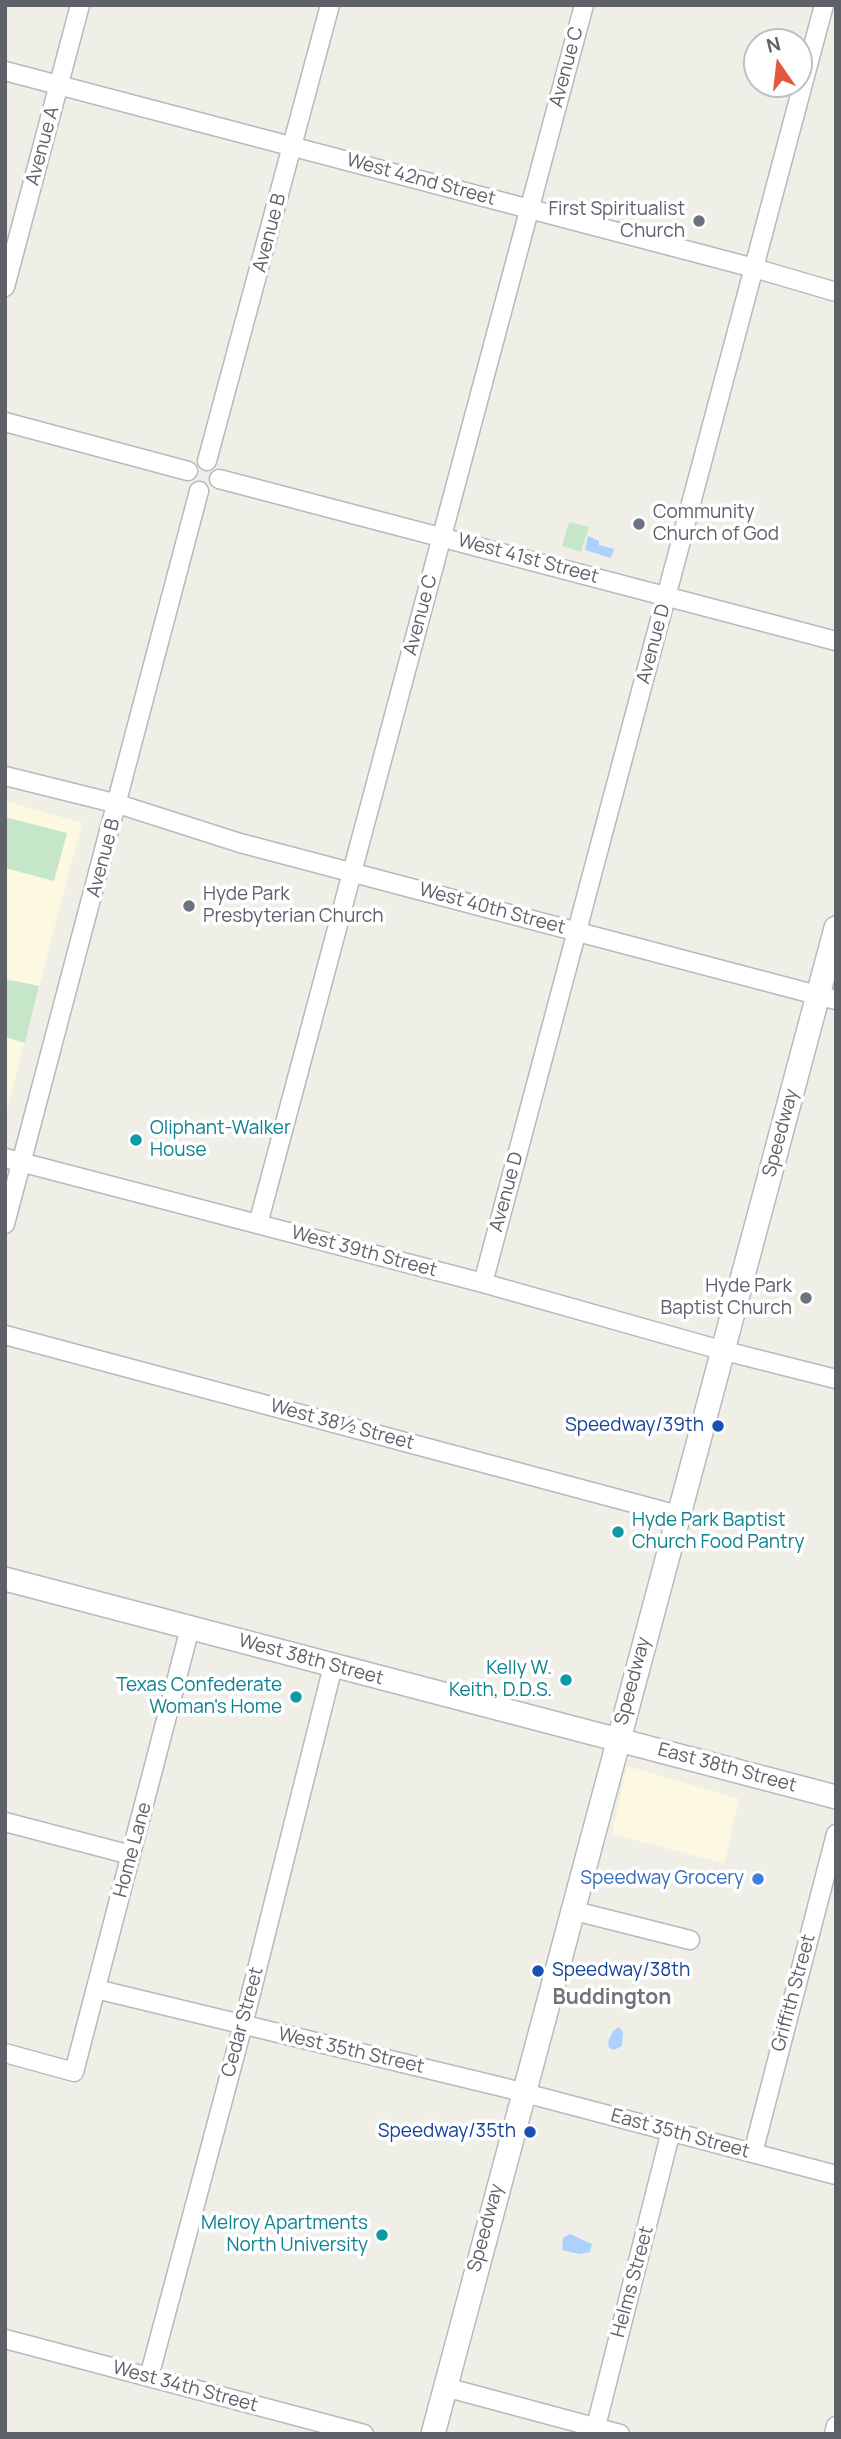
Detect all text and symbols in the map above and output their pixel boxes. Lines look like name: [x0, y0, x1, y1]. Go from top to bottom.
street label: Avenue C: [545, 24, 589, 110]
north arrow: [743, 28, 813, 98]
text: N: [764, 30, 783, 59]
street label: Avenue A: [22, 104, 64, 188]
street label: West 42nd Street: [344, 149, 498, 211]
street label: Avenue B: [249, 191, 291, 275]
place label: First Spiritualist Church: [549, 199, 685, 243]
marker: First Spiritualist Church: [691, 213, 707, 229]
place label: Community Church of God: [653, 502, 779, 546]
marker: Community Church of God: [631, 516, 647, 532]
street label: West 41st Street: [455, 529, 601, 589]
street label: Avenue C: [399, 572, 443, 658]
street label: Avenue D: [632, 602, 676, 686]
street label: Avenue B: [83, 816, 125, 900]
street label: West 40th Street: [416, 879, 568, 939]
place label: Hyde Park Presbyterian Church: [203, 884, 384, 928]
marker: Hyde Park Presbyterian Church: [181, 898, 197, 914]
street label: Speedway: [758, 1086, 804, 1180]
place label: Oliphant-Walker House: [150, 1118, 291, 1162]
marker: Oliphant-Walker House: [128, 1132, 144, 1148]
street label: Avenue D: [485, 1150, 529, 1234]
street label: West 39th Street: [289, 1222, 439, 1282]
place label: Hyde Park Baptist Church: [660, 1276, 792, 1320]
marker: Hyde Park Baptist Church: [798, 1290, 814, 1306]
street label: West 38½ Street: [268, 1395, 416, 1455]
place label: Speedway/39th: [565, 1415, 704, 1437]
marker: Speedway/39th: [710, 1418, 726, 1434]
place label: Hyde Park Baptist Church Food Pantry: [632, 1510, 804, 1554]
marker: Hyde Park Baptist Church Food Pantry: [610, 1524, 626, 1540]
street label: West 38th Street: [236, 1630, 386, 1690]
street label: Speedway: [610, 1634, 656, 1728]
place label: Kelly W. Keith, D.D.S.: [449, 1658, 552, 1702]
marker: Kelly W. Keith, D.D.S.: [558, 1672, 574, 1688]
place label: Texas Confederate Woman's Home: [116, 1675, 282, 1719]
marker: Texas Confederate Woman's Home: [288, 1689, 304, 1705]
street label: East 38th Street: [655, 1739, 799, 1797]
street label: Home Lane: [109, 1800, 157, 1900]
place label: Speedway Grocery: [580, 1868, 744, 1890]
marker: Speedway Grocery: [750, 1871, 766, 1887]
street label: Griffith Street: [767, 1932, 821, 2054]
place label: Speedway/38th: [552, 1960, 690, 1982]
marker: Speedway/38th: [530, 1963, 546, 1979]
street label: Cedar Street: [217, 1964, 269, 2080]
district label: Buddington: [553, 1985, 671, 2011]
street label: West 35th Street: [276, 2023, 426, 2079]
street label: East 35th Street: [608, 2105, 752, 2163]
place label: Speedway/35th: [378, 2121, 516, 2143]
marker: Speedway/35th: [522, 2124, 538, 2140]
street label: Speedway: [463, 2181, 509, 2275]
place label: Melroy Apartments North University: [201, 2213, 368, 2257]
street label: Helms Street: [607, 2224, 659, 2340]
marker: Melroy Apartments North University: [374, 2227, 390, 2243]
street label: West 34th Street: [110, 2357, 260, 2417]

